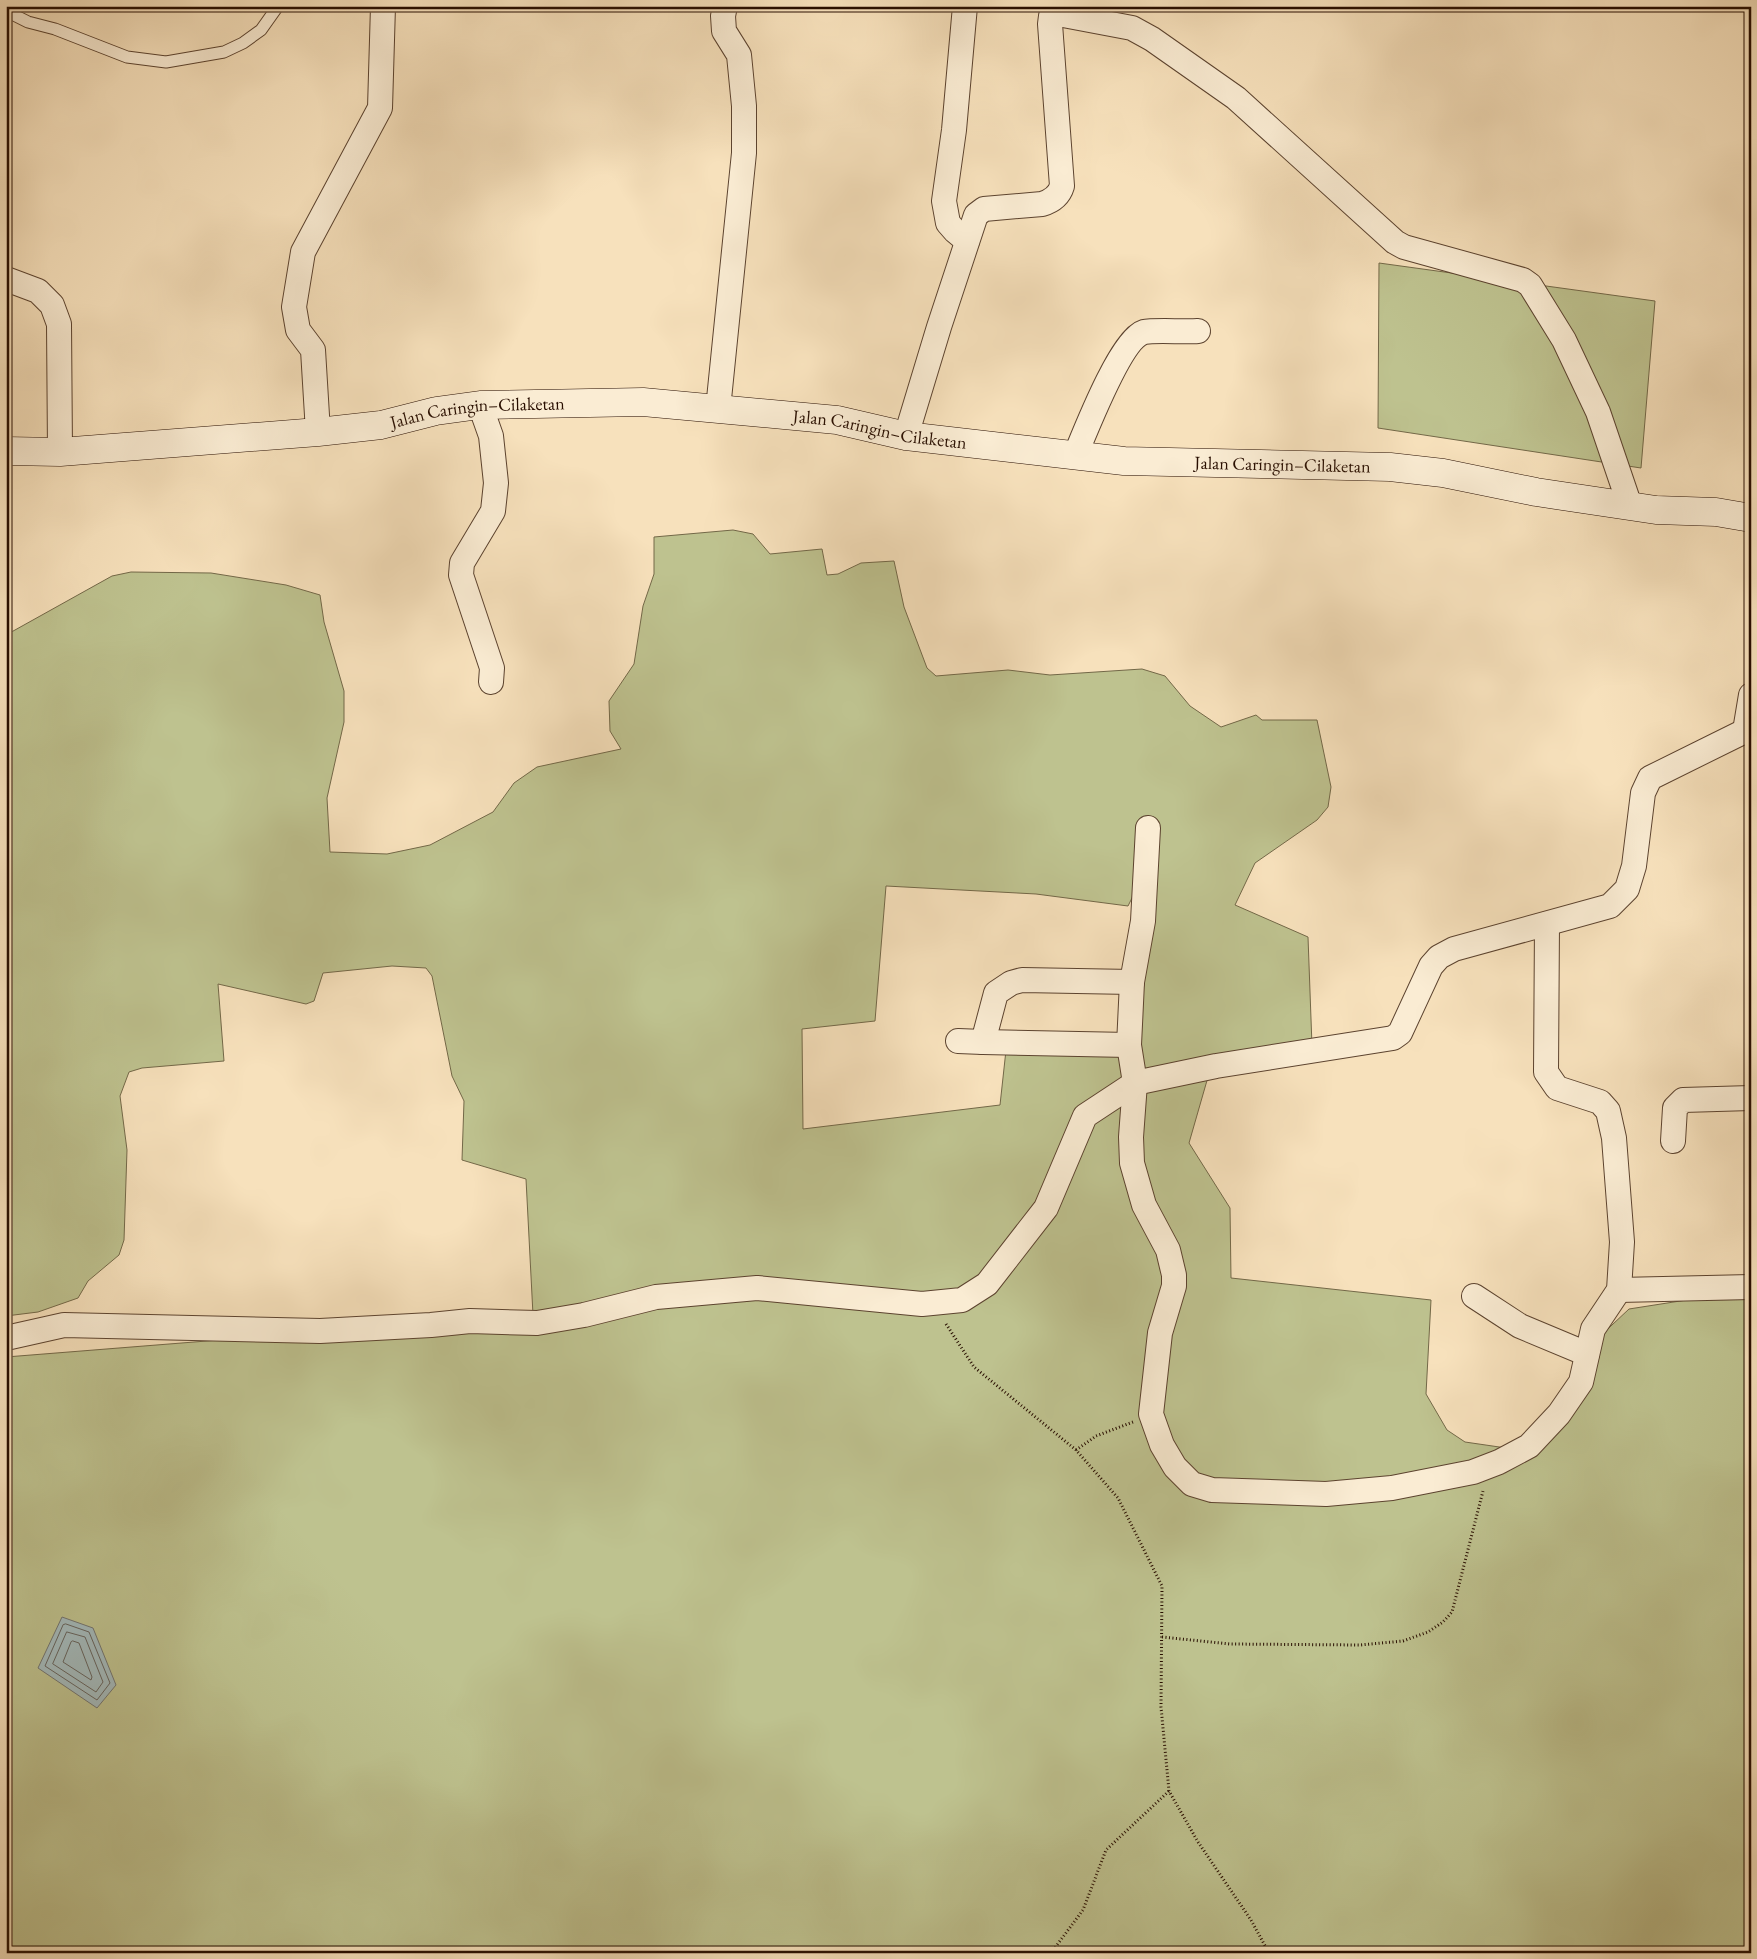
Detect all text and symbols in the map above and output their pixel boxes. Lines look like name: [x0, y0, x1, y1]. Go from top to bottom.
street label: Jalan Caringin–Cilaketan: [386, 391, 565, 434]
street label: Jalan Caringin–Cilaketan: [790, 404, 968, 454]
street label: Jalan Caringin–Cilaketan: [1192, 451, 1371, 478]

